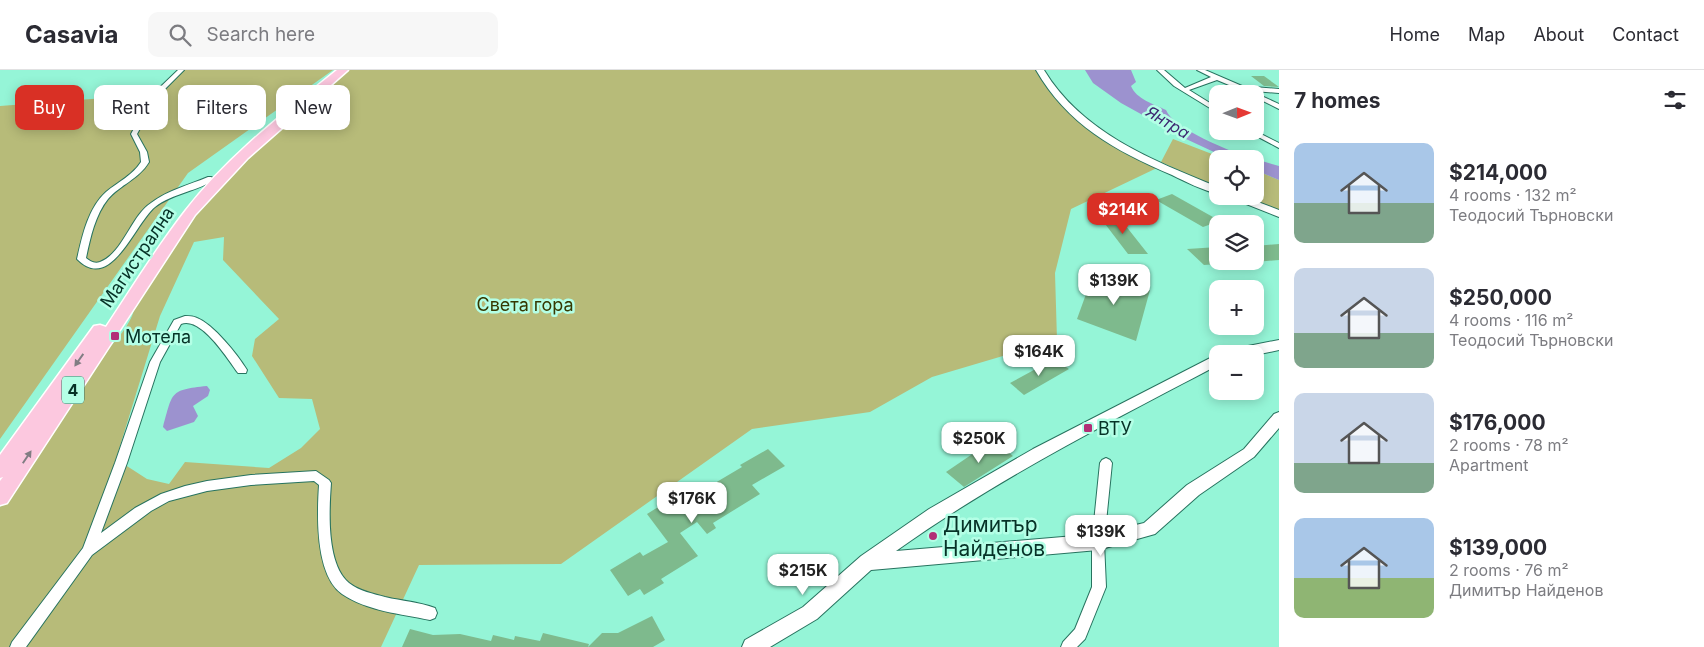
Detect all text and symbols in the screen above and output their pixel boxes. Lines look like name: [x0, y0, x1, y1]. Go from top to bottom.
search box: [148, 12, 498, 57]
text: Casavia: [25, 20, 118, 49]
icon: search: [166, 21, 194, 49]
text: Search here: [206, 23, 315, 46]
text: Home: [1390, 24, 1440, 45]
text: Map: [1468, 24, 1505, 45]
text: About: [1533, 24, 1584, 45]
text: Contact: [1612, 24, 1679, 45]
chip: Buy: [15, 85, 84, 130]
chip: Rent: [94, 85, 168, 130]
chip: Filters: [178, 85, 266, 130]
chip: New: [276, 85, 350, 130]
north arrow: [1209, 85, 1264, 140]
map controls: [1209, 85, 1264, 400]
icon: filters: [1661, 86, 1689, 114]
text: 7 homes: [1294, 88, 1381, 113]
water label: Янтра: [1142, 101, 1194, 143]
button: locate: [1209, 150, 1264, 205]
text: $214,000: [1449, 160, 1547, 185]
icon: home: [1334, 163, 1394, 223]
text: 4 rooms · 132 m²: [1449, 185, 1577, 205]
pin: $214K: [1088, 192, 1158, 235]
text: $214K: [1098, 199, 1148, 219]
street label: Магистрална: [96, 203, 178, 311]
text: Теодосий Търновски: [1449, 205, 1613, 225]
button: layers: [1209, 215, 1264, 270]
pin: $139K: [1079, 264, 1149, 306]
text: $139K: [1089, 270, 1139, 290]
button: +: [1209, 280, 1264, 335]
text: $250,000: [1449, 285, 1552, 310]
icon: home: [1334, 288, 1394, 348]
park label: Света гора: [476, 294, 574, 315]
text: 4 rooms · 116 m²: [1449, 310, 1573, 330]
place label: Мотела: [125, 326, 191, 347]
marker: Мотела: [109, 330, 121, 342]
text: Теодосий Търновски: [1449, 330, 1613, 350]
pin: $164K: [1004, 334, 1074, 377]
text: $164K: [1014, 341, 1064, 361]
button: −: [1209, 345, 1264, 400]
one-way arrow: [74, 353, 84, 366]
road number: 4: [62, 376, 84, 404]
text: $176,000: [1449, 410, 1546, 435]
icon: home: [1334, 413, 1394, 473]
place label: ВТУ: [1098, 418, 1132, 439]
pin: $250K: [944, 422, 1014, 464]
marker: ВТУ: [1082, 422, 1094, 434]
text: $250K: [952, 428, 1006, 448]
text: 2 rooms · 78 m²: [1449, 435, 1569, 455]
one-way arrow: [22, 450, 32, 464]
text: Apartment: [1449, 455, 1529, 475]
pin: $176K: [657, 482, 727, 524]
text: $176K: [668, 488, 716, 508]
place label: Димитър Найденов: [943, 512, 1045, 561]
pin: $139K: [1066, 514, 1136, 557]
text: $139K: [1076, 521, 1126, 541]
marker: Димитър Найденов: [927, 530, 939, 542]
text: $139,000: [1449, 535, 1547, 560]
icon: home: [1334, 538, 1394, 598]
pin: $215K: [768, 554, 838, 596]
text: $215K: [778, 560, 828, 580]
text: 2 rooms · 76 m²: [1449, 560, 1569, 580]
text: Димитър Найденов: [1449, 580, 1603, 600]

